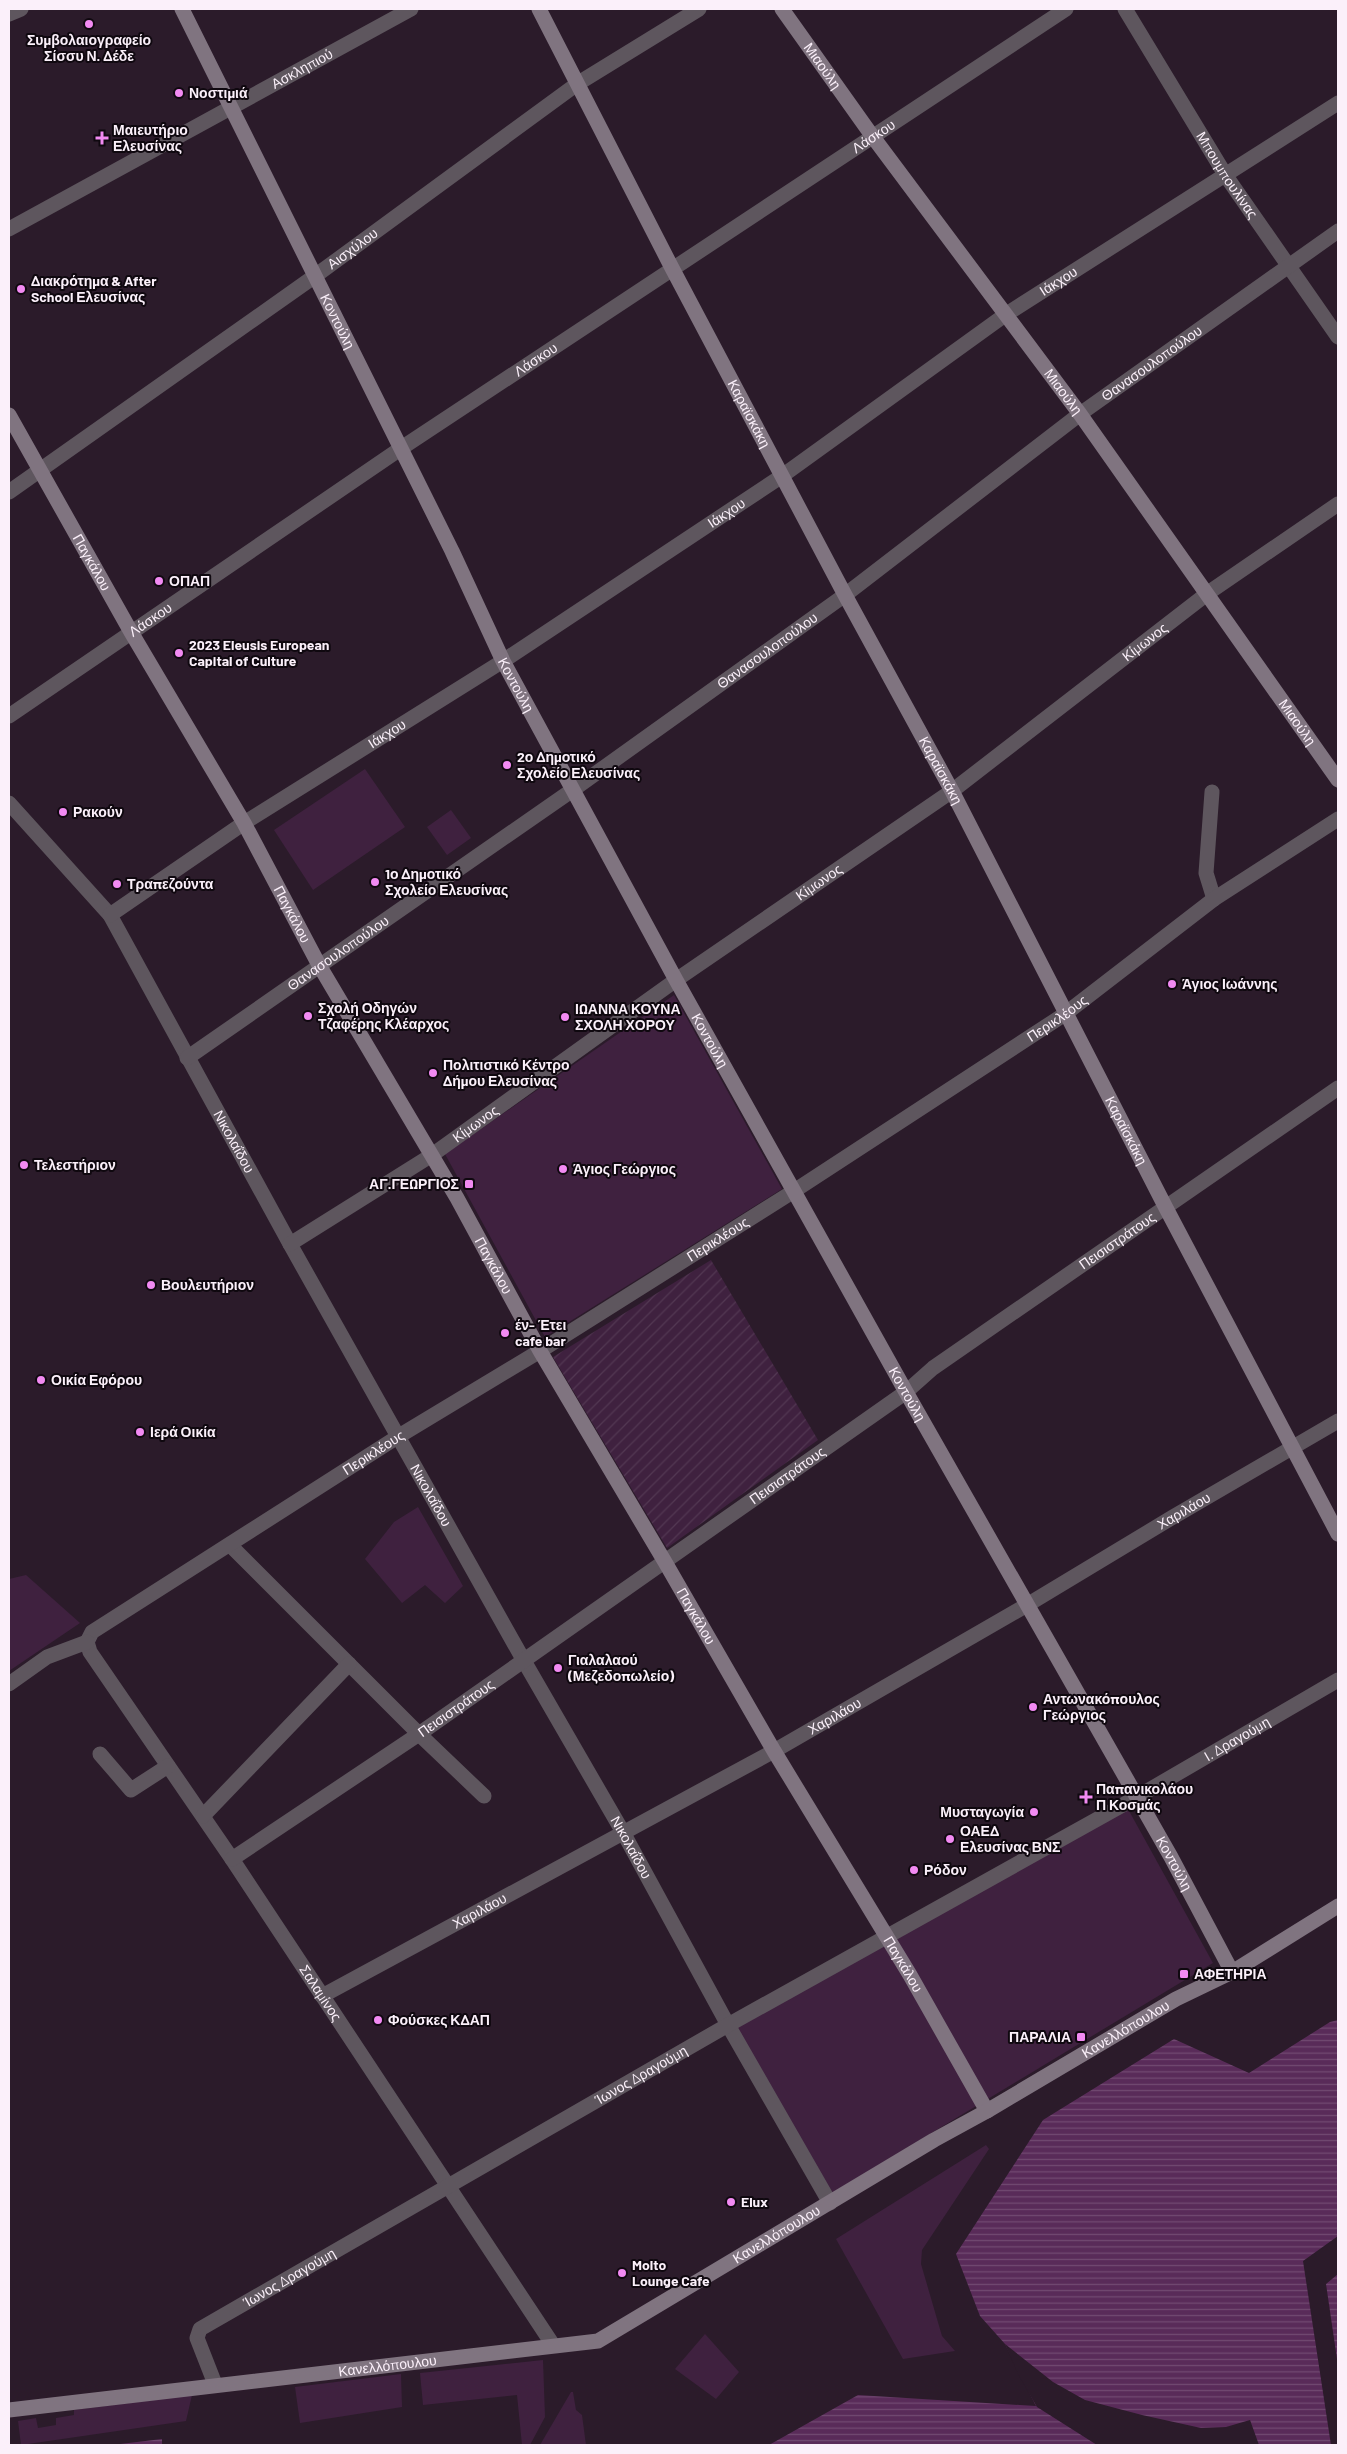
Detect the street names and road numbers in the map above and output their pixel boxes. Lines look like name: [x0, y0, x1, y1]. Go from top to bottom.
street label: Μιαούλη: [801, 39, 845, 92]
street label: Ασκληπιού: [268, 45, 335, 92]
street label: Λάσκου: [848, 115, 898, 156]
street label: Μπουμπουλίνας: [1193, 128, 1262, 222]
street label: Αισχύλου: [324, 224, 381, 272]
street label: Ιάκχου: [1036, 262, 1080, 299]
street label: Κοντούλη: [317, 291, 359, 352]
street label: Θανασουλοπούλου: [1098, 321, 1205, 404]
street label: Λάσκου: [510, 339, 560, 379]
street label: Μιαούλη: [1041, 365, 1086, 418]
street label: Καραϊσκάκη: [725, 376, 775, 451]
street label: Ιάκχου: [704, 494, 748, 531]
street label: Παγκάλου: [70, 531, 115, 593]
street label: Λάσκου: [125, 598, 175, 640]
street label: Θανασουλοπούλου: [713, 609, 821, 692]
street label: Κίμωνος: [1118, 619, 1171, 664]
street label: Κοντούλη: [495, 654, 538, 715]
street label: Μιαούλη: [1275, 695, 1320, 749]
street label: Ιάκχου: [364, 715, 409, 751]
street label: Καραϊσκάκη: [916, 733, 966, 807]
street label: Κίμωνος: [792, 860, 845, 904]
street label: Παγκάλου: [271, 882, 315, 946]
street label: Θανασουλοπούλου: [284, 911, 392, 994]
street label: Περικλέους: [1023, 991, 1091, 1045]
street label: Κοντούλη: [688, 1010, 732, 1070]
street label: Καραϊσκάκη: [1102, 1093, 1151, 1167]
street label: Κίμωνος: [449, 1101, 502, 1146]
street label: Νικολαΐδου: [210, 1107, 258, 1176]
street label: Πεισιστράτους: [1075, 1208, 1159, 1273]
street label: Περικλέους: [683, 1213, 752, 1265]
street label: Παγκάλου: [472, 1234, 516, 1297]
street label: Κοντούλη: [886, 1364, 930, 1424]
street label: Περικλέους: [339, 1426, 407, 1478]
street label: Πεισιστράτους: [746, 1442, 829, 1507]
street label: Νικολαΐδου: [407, 1461, 456, 1529]
street label: Χαριλάου: [1154, 1488, 1213, 1533]
street label: Παγκάλου: [674, 1585, 720, 1647]
street label: Πεισιστράτους: [414, 1675, 497, 1740]
street label: Χαριλάου: [805, 1694, 864, 1738]
street label: Ι. Δραγούμη: [1201, 1713, 1273, 1764]
street label: Νικολαΐδου: [607, 1813, 656, 1881]
street label: Κοντούλη: [1153, 1833, 1196, 1893]
street label: Χαριλάου: [449, 1889, 509, 1932]
street label: Παγκάλου: [880, 1933, 927, 1995]
street label: Σαλαμίνος: [296, 1961, 346, 2024]
street label: Κανελλόπουλου: [1078, 1996, 1172, 2061]
street label: Ίωνος Δραγούμη: [591, 2041, 690, 2108]
street label: Κανελλόπουλου: [729, 2201, 823, 2266]
street label: Ίωνος Δραγούμη: [239, 2244, 338, 2311]
street label: Κανελλόπουλου: [337, 2351, 437, 2379]

